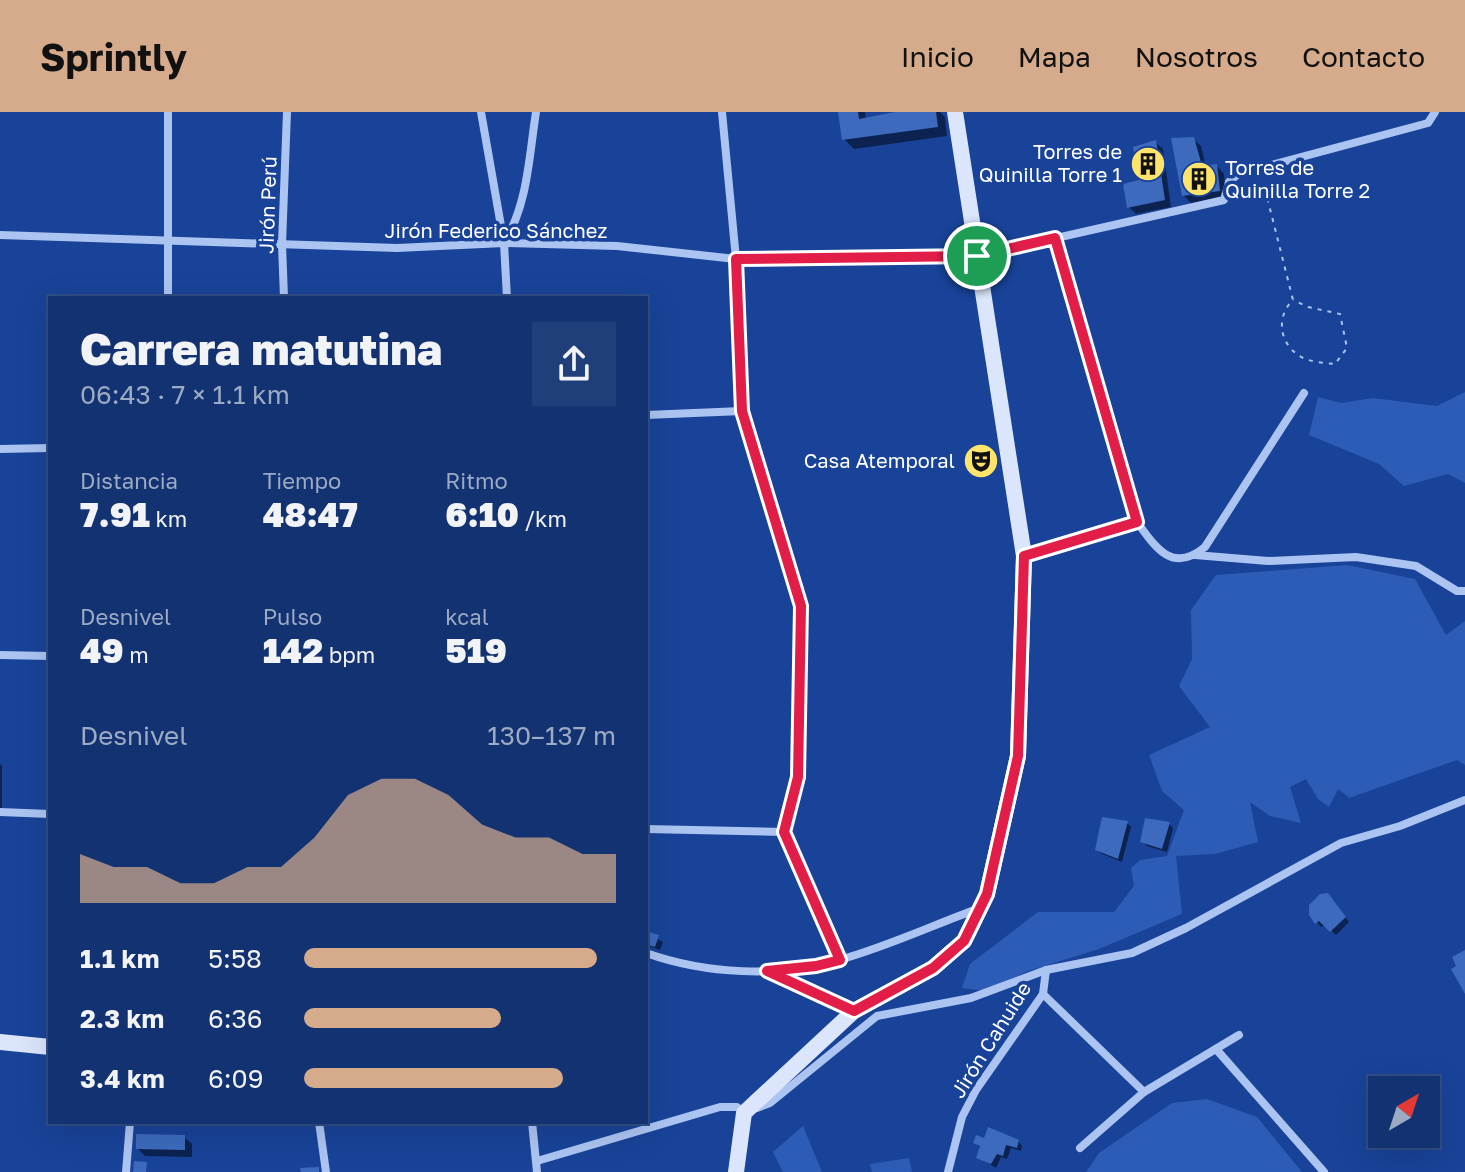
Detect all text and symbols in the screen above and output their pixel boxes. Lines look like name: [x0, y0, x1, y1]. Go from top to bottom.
text: Sprintly: [40, 34, 187, 79]
text: Inicio: [901, 40, 974, 73]
text: Mapa: [1018, 40, 1091, 73]
text: Nosotros: [1135, 40, 1258, 73]
text: Contacto: [1302, 40, 1425, 73]
place label: Torres de Quinilla Torre 1: [979, 139, 1122, 186]
building icon: Torres de Quinilla Torre 1: [1129, 145, 1167, 183]
place label: Torres de Quinilla Torre 2: [1225, 155, 1370, 202]
street label: Jirón Perú: [253, 156, 281, 254]
building icon: Torres de Quinilla Torre 2: [1180, 160, 1218, 198]
street label: Jirón Federico Sánchez: [384, 218, 608, 242]
pin: [943, 222, 1011, 290]
icon: arrive: [955, 234, 999, 278]
text: Carrera matutina: [80, 322, 442, 375]
button: share: [532, 322, 616, 406]
text: 06:43 · 7 × 1.1 km: [80, 379, 290, 410]
theatre icon: Casa Atemporal: [962, 442, 1000, 480]
place label: Casa Atemporal: [804, 448, 955, 472]
text: Distancia: [80, 467, 178, 494]
text: Tiempo: [263, 467, 341, 494]
text: Ritmo: [445, 467, 508, 494]
text: 7.91: [80, 494, 150, 534]
text: 48:47: [263, 494, 358, 534]
text: 6:10: [445, 494, 519, 534]
text: km: [150, 505, 187, 532]
text: /km: [519, 505, 567, 532]
text: Desnivel: [80, 603, 171, 630]
text: Pulso: [263, 603, 322, 630]
text: kcal: [445, 603, 489, 630]
text: 49: [80, 630, 124, 670]
text: 142: [263, 630, 323, 670]
text: 519: [445, 630, 507, 670]
text: m: [124, 641, 149, 668]
text: bpm: [323, 641, 375, 668]
text: Desnivel: [80, 720, 187, 751]
text: 130–137 m: [487, 720, 616, 751]
text: 1.1 km: [80, 943, 159, 974]
text: 5:58: [208, 943, 262, 974]
street label: Jirón Cahuide: [945, 977, 1035, 1102]
text: 2.3 km: [80, 1003, 164, 1034]
text: 6:36: [208, 1003, 262, 1034]
text: 3.4 km: [80, 1063, 165, 1094]
text: 6:09: [208, 1063, 263, 1094]
north arrow: [1368, 1076, 1440, 1148]
map controls: [1368, 1076, 1440, 1148]

